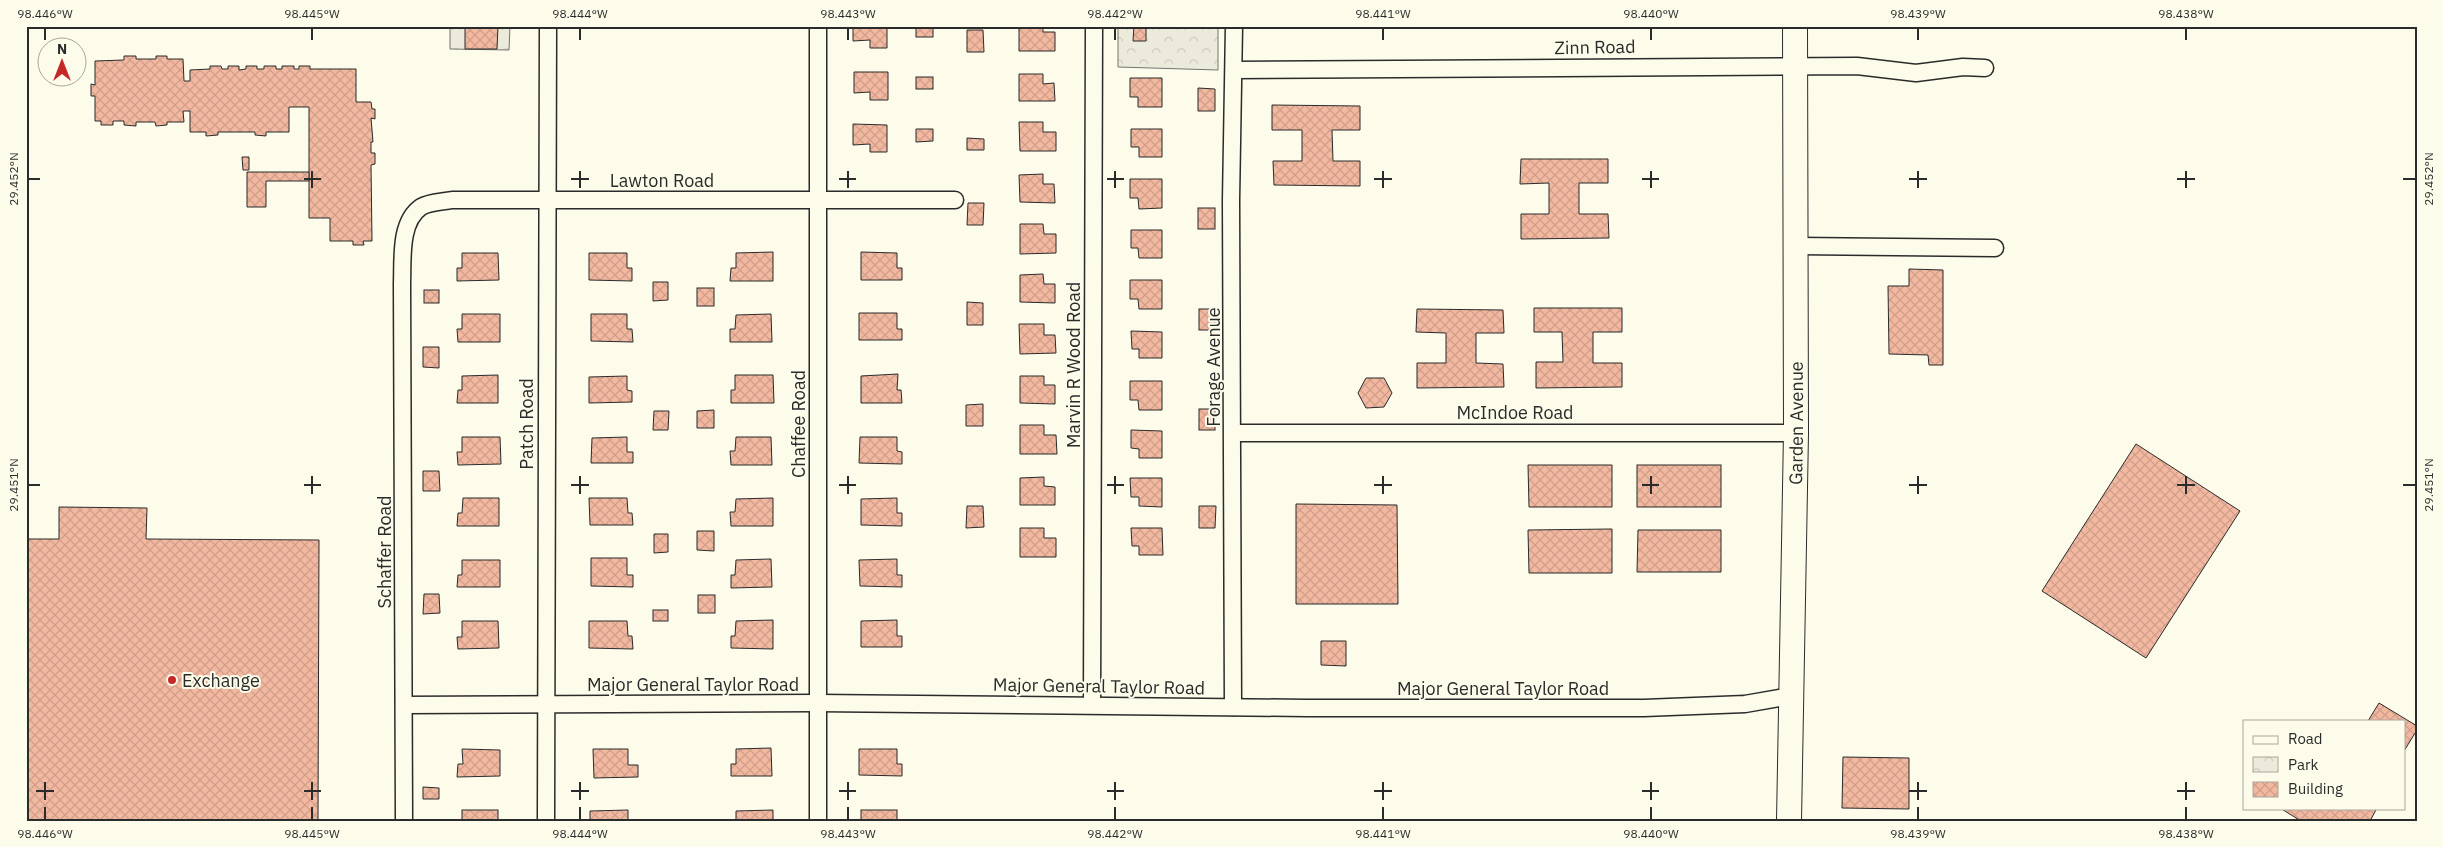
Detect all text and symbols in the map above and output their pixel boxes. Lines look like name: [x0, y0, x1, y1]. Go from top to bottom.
text: 98.446°W: [17, 6, 73, 21]
text: 98.445°W: [284, 6, 340, 21]
text: 98.444°W: [552, 6, 608, 21]
text: 98.443°W: [820, 6, 876, 21]
text: 98.442°W: [1087, 6, 1143, 21]
text: 98.441°W: [1355, 6, 1411, 21]
text: 98.440°W: [1623, 6, 1679, 21]
text: 98.439°W: [1890, 6, 1946, 21]
text: 98.438°W: [2158, 6, 2214, 21]
street label: Zinn Road: [1554, 35, 1636, 59]
north arrow: [38, 38, 88, 88]
text: N: [57, 40, 67, 58]
text: 29.452°N: [6, 152, 21, 206]
text: 29.452°N: [2421, 152, 2436, 206]
street label: Lawton Road: [610, 169, 714, 192]
street label: Marvin R Wood Road: [1062, 282, 1085, 448]
street label: Forage Avenue: [1202, 307, 1225, 427]
street label: Garden Avenue: [1784, 361, 1808, 485]
street label: Chaffee Road: [787, 370, 810, 478]
street label: Patch Road: [515, 378, 538, 470]
street label: McIndoe Road: [1456, 401, 1574, 424]
text: 29.451°N: [6, 458, 21, 512]
text: 29.451°N: [2421, 458, 2436, 512]
street label: Schaffer Road: [373, 495, 396, 609]
place label: Exchange: [182, 669, 260, 692]
street label: Major General Taylor Road: [587, 673, 799, 696]
street label: Major General Taylor Road: [993, 673, 1205, 699]
marker: Exchange: [166, 674, 178, 686]
street label: Major General Taylor Road: [1397, 677, 1609, 700]
legend: [2243, 720, 2406, 810]
text: Road: [2288, 729, 2323, 748]
text: Park: [2288, 755, 2318, 774]
text: Building: [2288, 779, 2343, 798]
text: 98.446°W: [17, 826, 73, 841]
text: 98.445°W: [284, 826, 340, 841]
text: 98.444°W: [552, 826, 608, 841]
text: 98.443°W: [820, 826, 876, 841]
text: 98.442°W: [1087, 826, 1143, 841]
text: 98.441°W: [1355, 826, 1411, 841]
text: 98.440°W: [1623, 826, 1679, 841]
text: 98.439°W: [1890, 826, 1946, 841]
text: 98.438°W: [2158, 826, 2214, 841]

